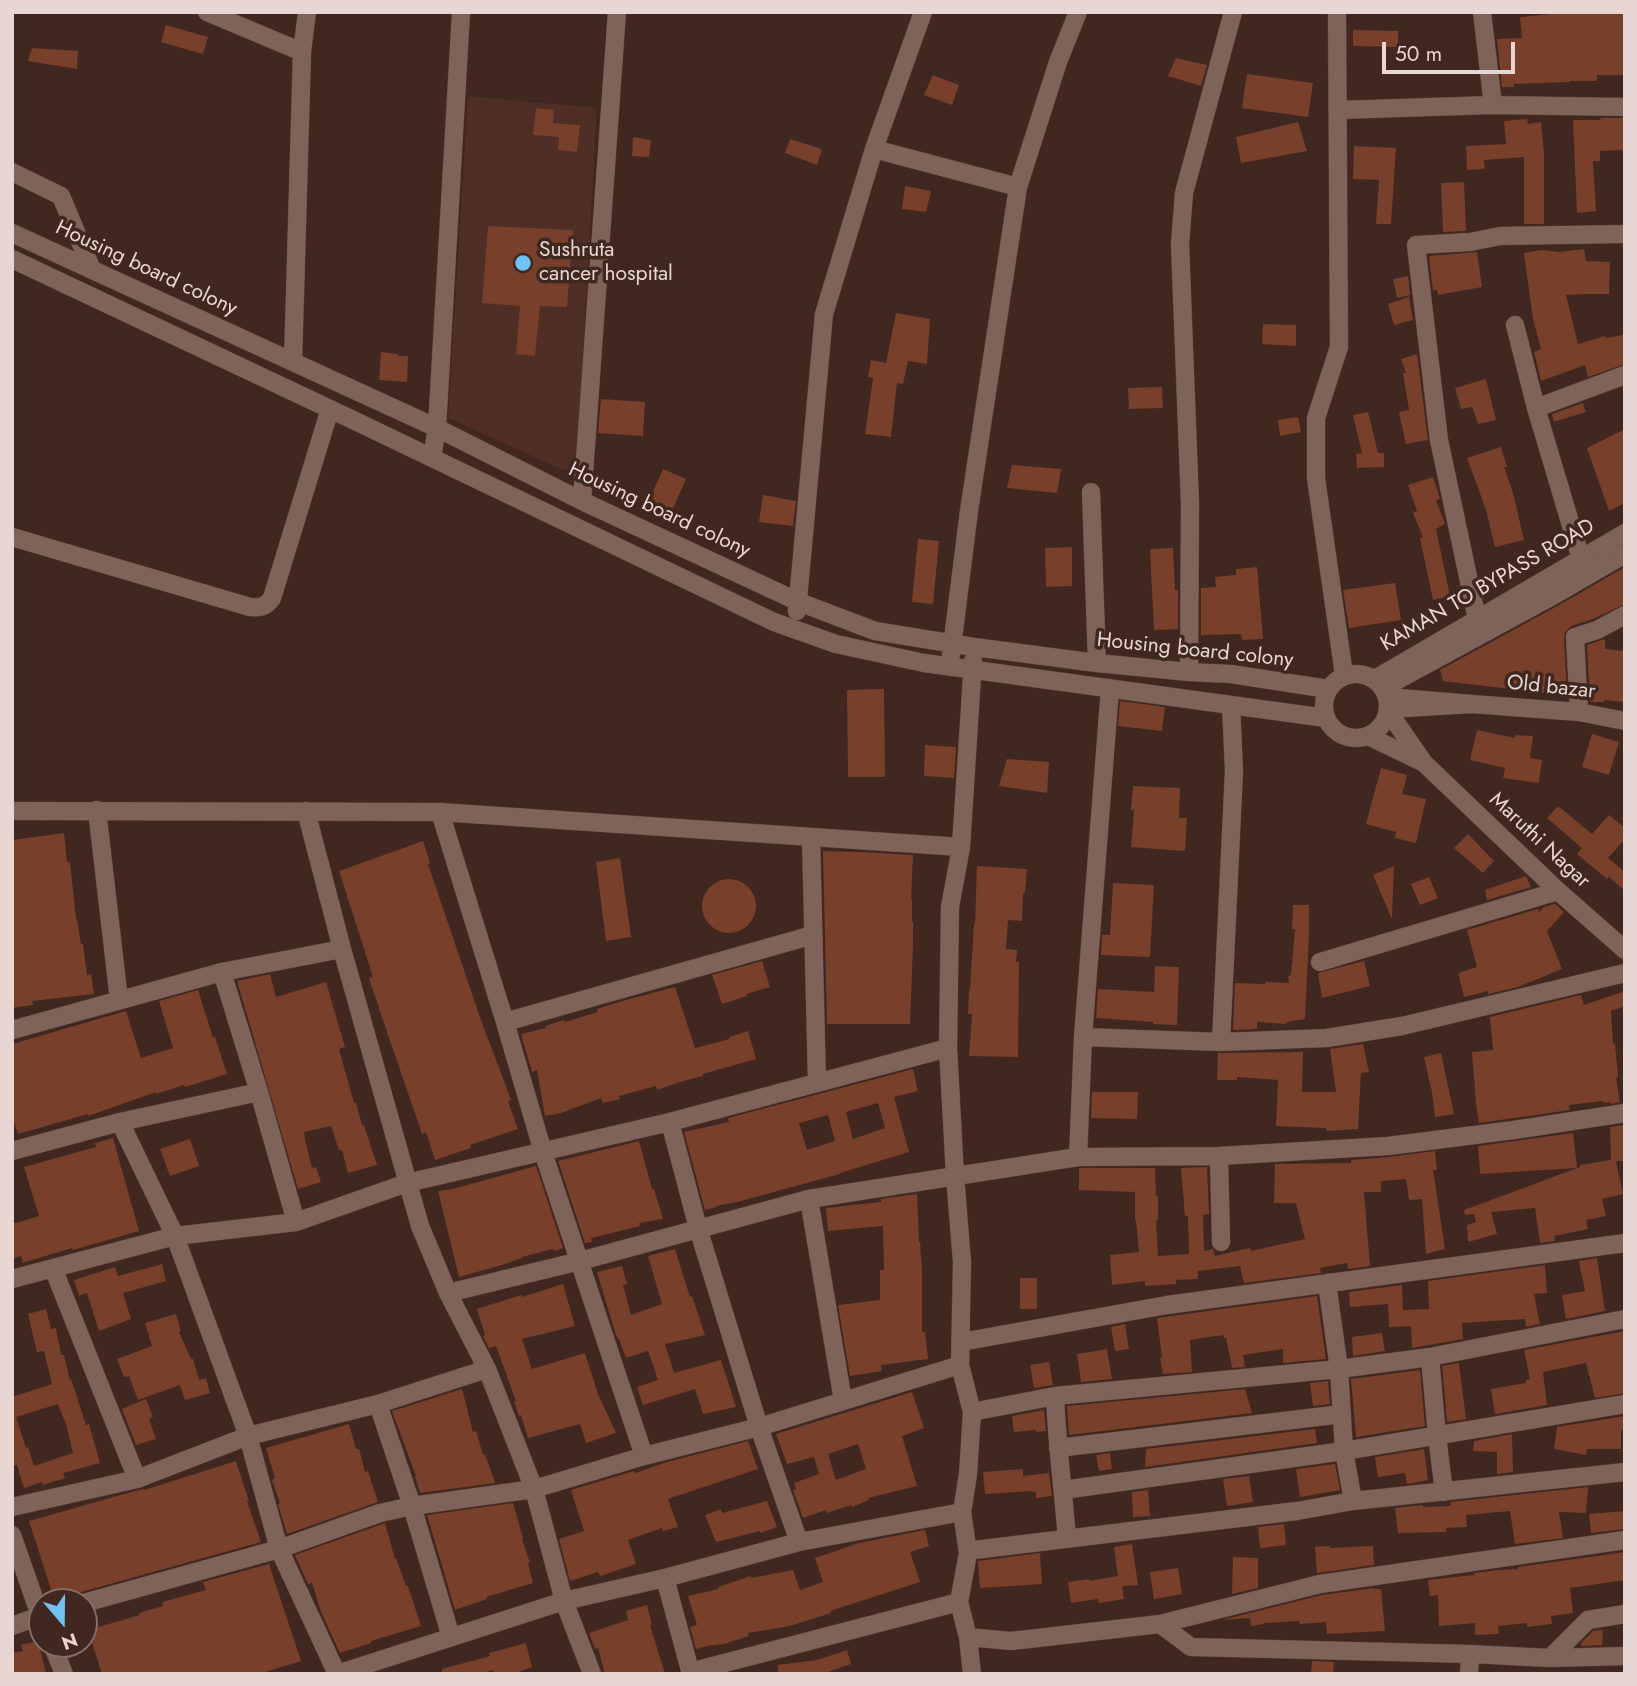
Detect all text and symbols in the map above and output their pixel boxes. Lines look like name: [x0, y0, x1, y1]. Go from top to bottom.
scale bar: [1385, 28, 1518, 72]
text: 50 m: [1395, 39, 1442, 69]
street label: Housing board colony: [51, 216, 241, 322]
place label: Sushruta cancer hospital: [539, 238, 673, 288]
marker: Sushruta cancer hospital: [513, 253, 533, 273]
street label: Housing board colony: [564, 458, 754, 564]
street label: KAMAN TO BYPASS ROAD: [1377, 514, 1599, 658]
street label: Housing board colony: [1095, 628, 1295, 674]
street label: Old bazar: [1506, 671, 1596, 705]
street label: Maruthi Nagar: [1483, 788, 1595, 894]
north arrow: [28, 1588, 98, 1658]
text: N: [58, 1626, 81, 1657]

